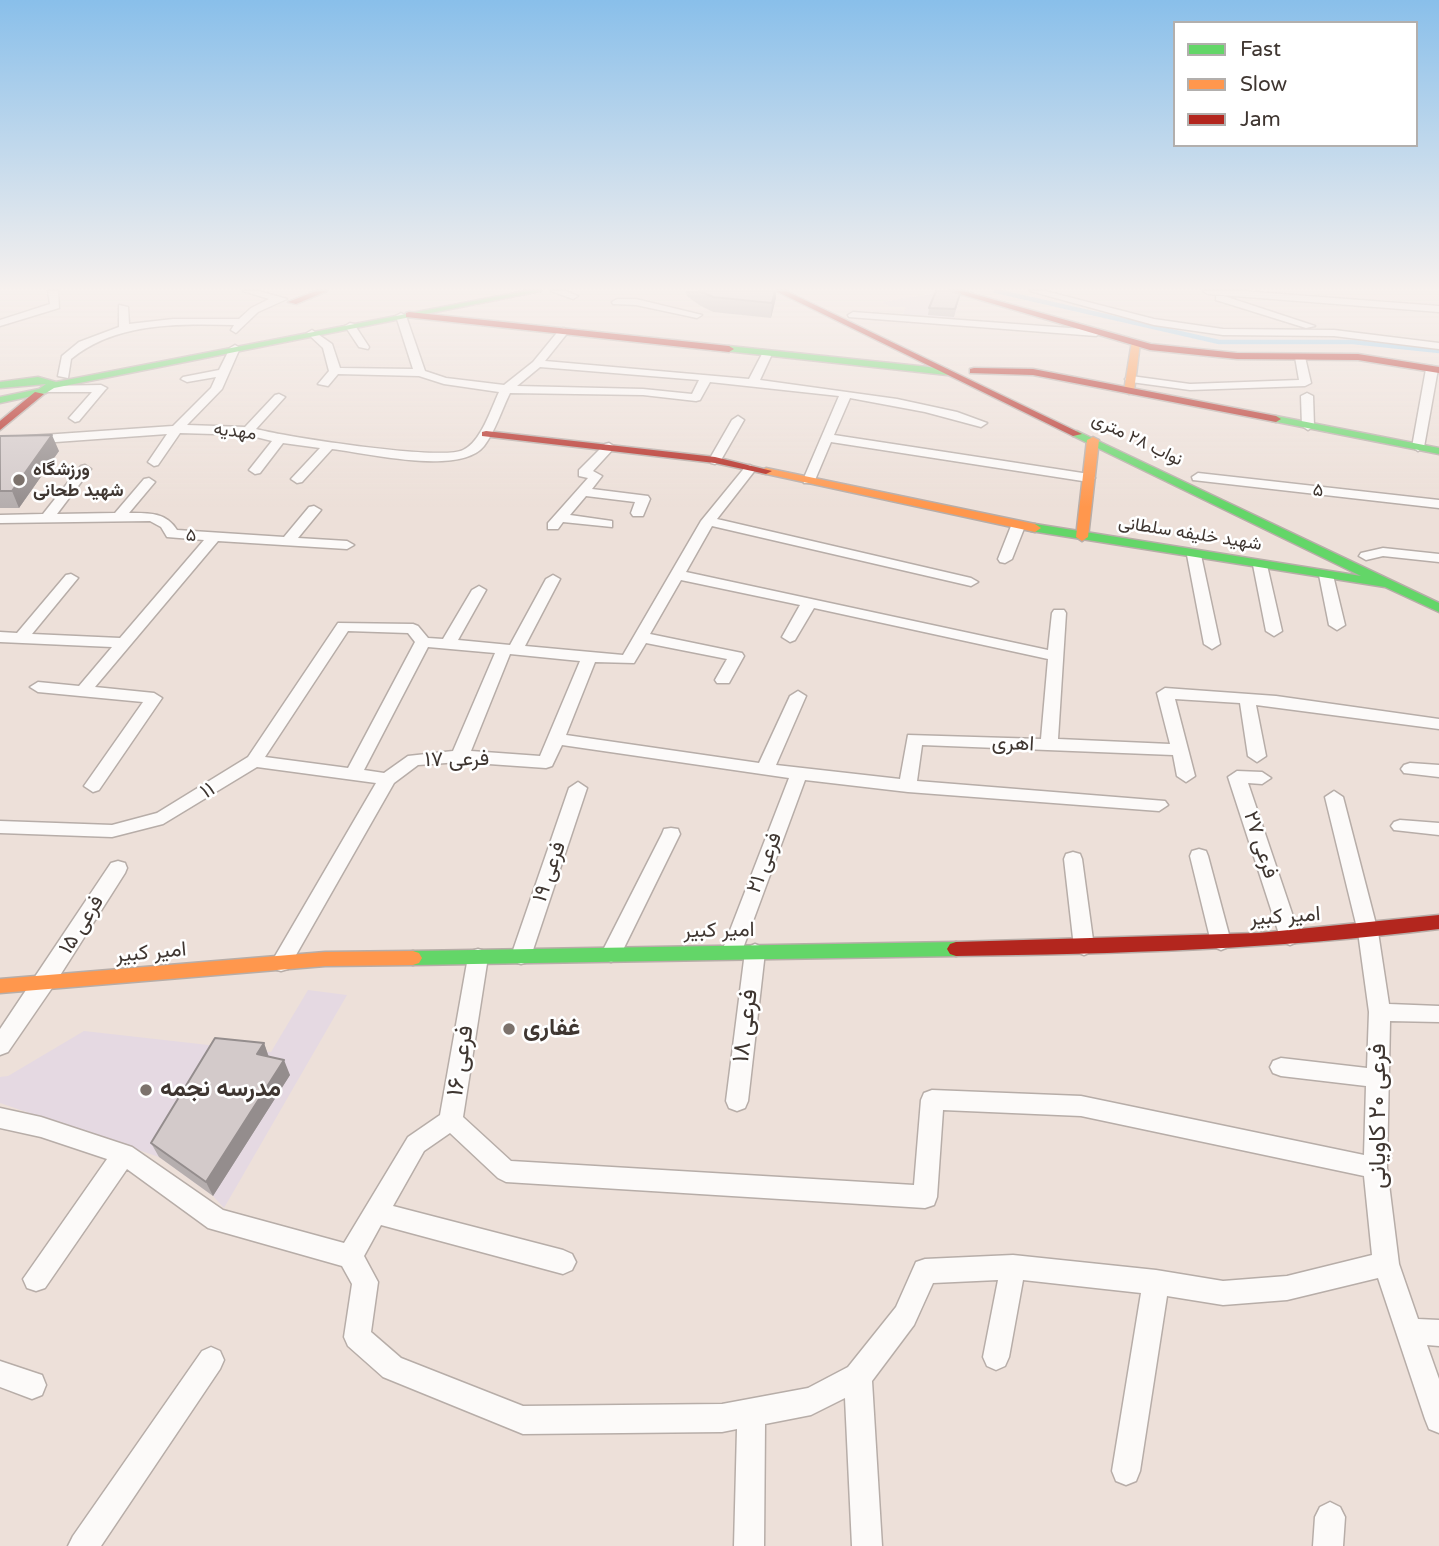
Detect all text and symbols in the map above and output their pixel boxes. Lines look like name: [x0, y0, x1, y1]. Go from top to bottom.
legend: [1173, 21, 1418, 147]
text: Fast: [1240, 37, 1281, 62]
text: Slow: [1240, 72, 1287, 97]
text: Jam: [1240, 107, 1281, 132]
street label: نواب ۲۸ متری: [1088, 409, 1186, 471]
street label: مهدیه: [212, 419, 258, 445]
place label: ورزشگاه شهید طحانی: [33, 459, 124, 502]
marker: ورزشگاه شهید طحانی: [11, 472, 27, 488]
street label: ۵: [1311, 480, 1325, 502]
street label: شهید خلیفه سلطانی: [1117, 512, 1263, 556]
street label: ۵: [185, 525, 197, 547]
street label: اهری: [991, 730, 1035, 758]
street label: فرعی ۱۷: [425, 747, 489, 773]
street label: ۱۱: [196, 777, 220, 805]
street label: فرعی ۲۷: [1237, 808, 1283, 882]
street label: فرعی ۲۱: [742, 829, 788, 897]
street label: فرعی ۱۹: [528, 838, 572, 906]
street label: فرعی ۱۵: [54, 891, 110, 959]
street label: امیر کبیر: [1249, 902, 1321, 932]
street label: امیر کبیر: [683, 918, 755, 944]
street label: امیر کبیر: [115, 937, 187, 969]
street label: فرعی ۱۸: [727, 988, 765, 1064]
place label: غفاری: [523, 1015, 580, 1043]
marker: غفاری: [501, 1021, 517, 1037]
street label: فرعی ۱۶: [441, 1024, 481, 1098]
street label: فرعی ۲۰ کاویانی: [1365, 1043, 1393, 1189]
place label: مدرسه نجمه: [160, 1076, 281, 1104]
marker: مدرسه نجمه: [138, 1082, 154, 1098]

